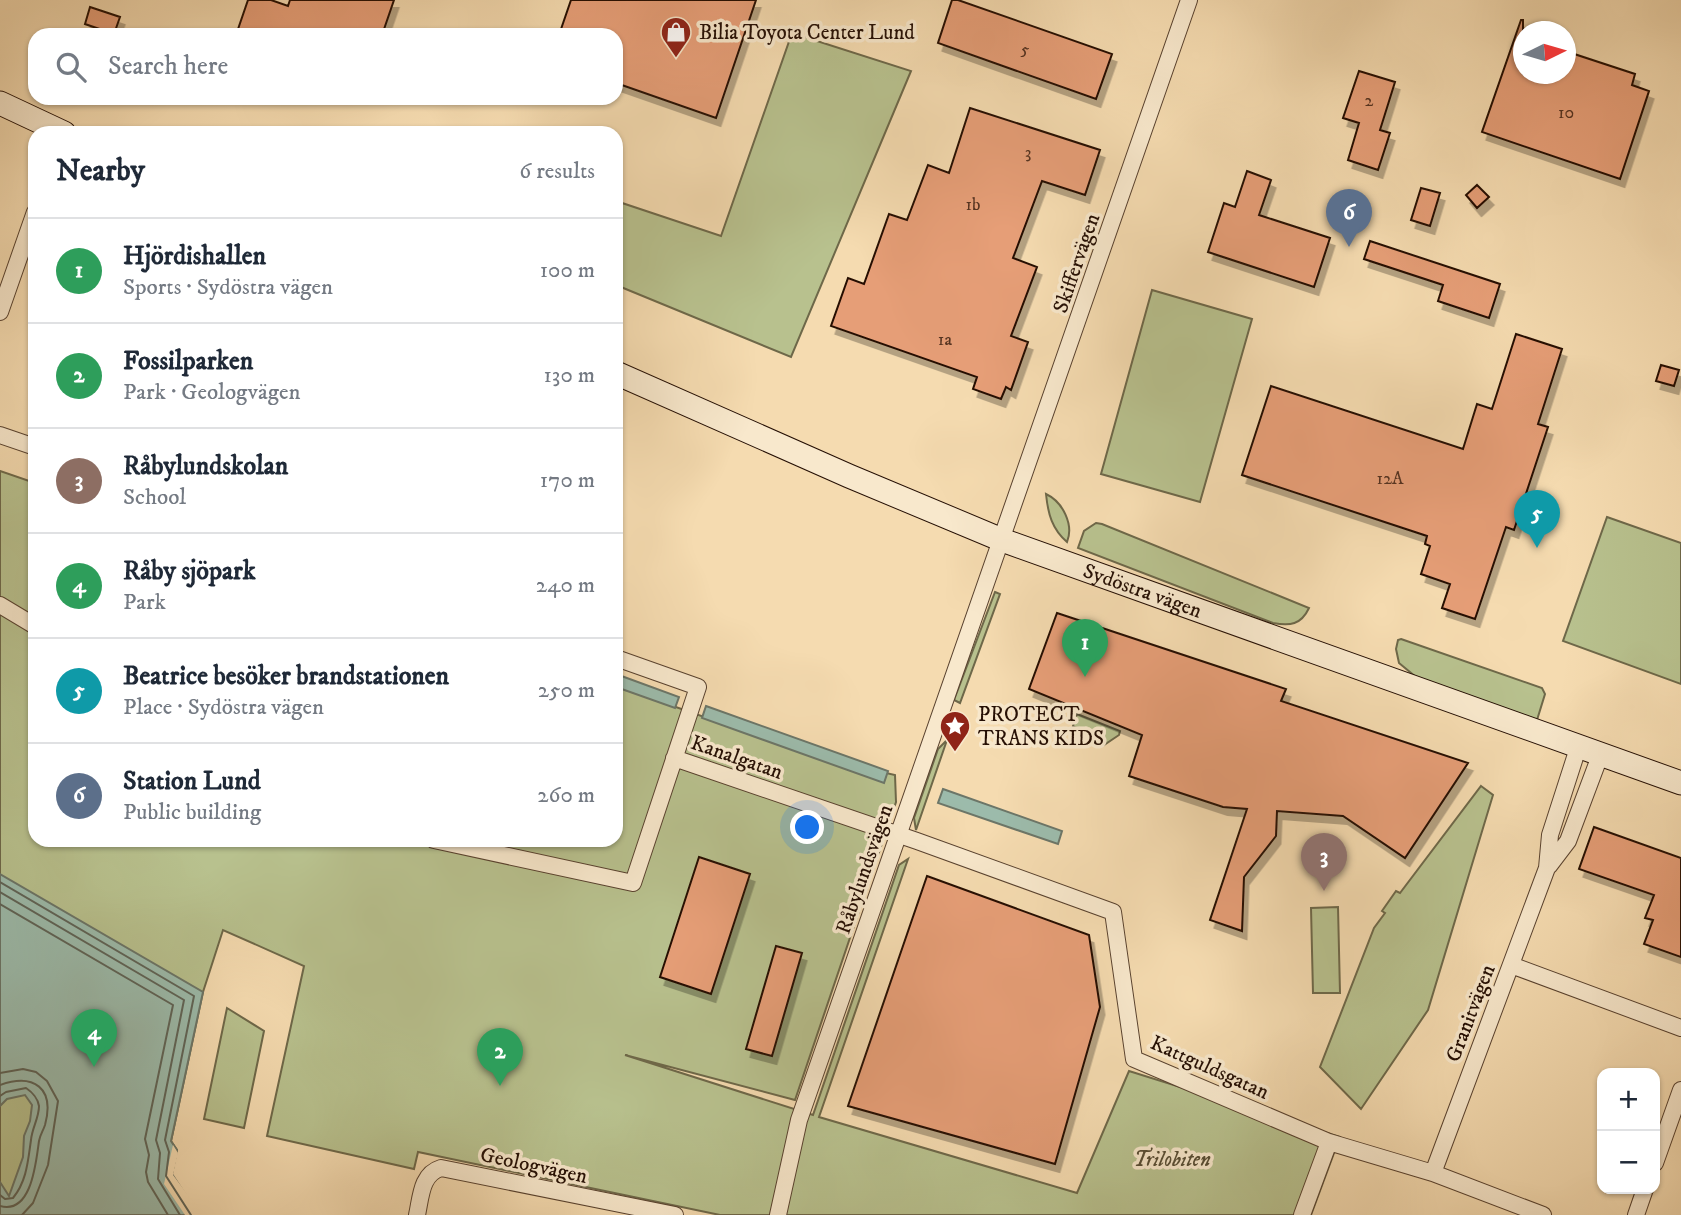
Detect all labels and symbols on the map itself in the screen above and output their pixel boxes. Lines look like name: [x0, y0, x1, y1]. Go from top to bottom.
shop icon: Bilia Toyota Center Lund: [659, 15, 693, 59]
place label: Bilia Toyota Center Lund: [699, 20, 915, 46]
north arrow: [1513, 21, 1576, 84]
house number: 5: [1021, 39, 1030, 61]
house number: 2: [1365, 90, 1374, 112]
house number: 10: [1558, 102, 1574, 124]
house number: 3: [1025, 142, 1031, 164]
pin: 6: [1326, 189, 1372, 247]
house number: 1b: [965, 194, 981, 216]
street label: Skiffervägen: [1048, 210, 1106, 316]
house number: 1a: [938, 329, 952, 351]
house number: 12A: [1377, 468, 1404, 490]
pin: 5: [1514, 490, 1560, 548]
street label: Sydöstra vägen: [1079, 558, 1205, 625]
pin: 1: [1062, 619, 1108, 677]
place label: PROTECT TRANS KIDS: [978, 702, 1104, 752]
place icon: PROTECT TRANS KIDS: [938, 709, 972, 753]
street label: Kanalgatan: [687, 730, 786, 786]
street label: Råbylundsvägen: [831, 801, 899, 937]
your location: [790, 810, 824, 844]
pin: 3: [1301, 833, 1347, 891]
street label: Granitvägen: [1440, 961, 1501, 1066]
pin: 4: [71, 1009, 117, 1067]
pin: 2: [477, 1028, 523, 1086]
street label: Kattguldsgatan: [1146, 1030, 1273, 1106]
street label: Geologvägen: [478, 1142, 590, 1190]
park label: Trilobiten: [1133, 1147, 1211, 1173]

